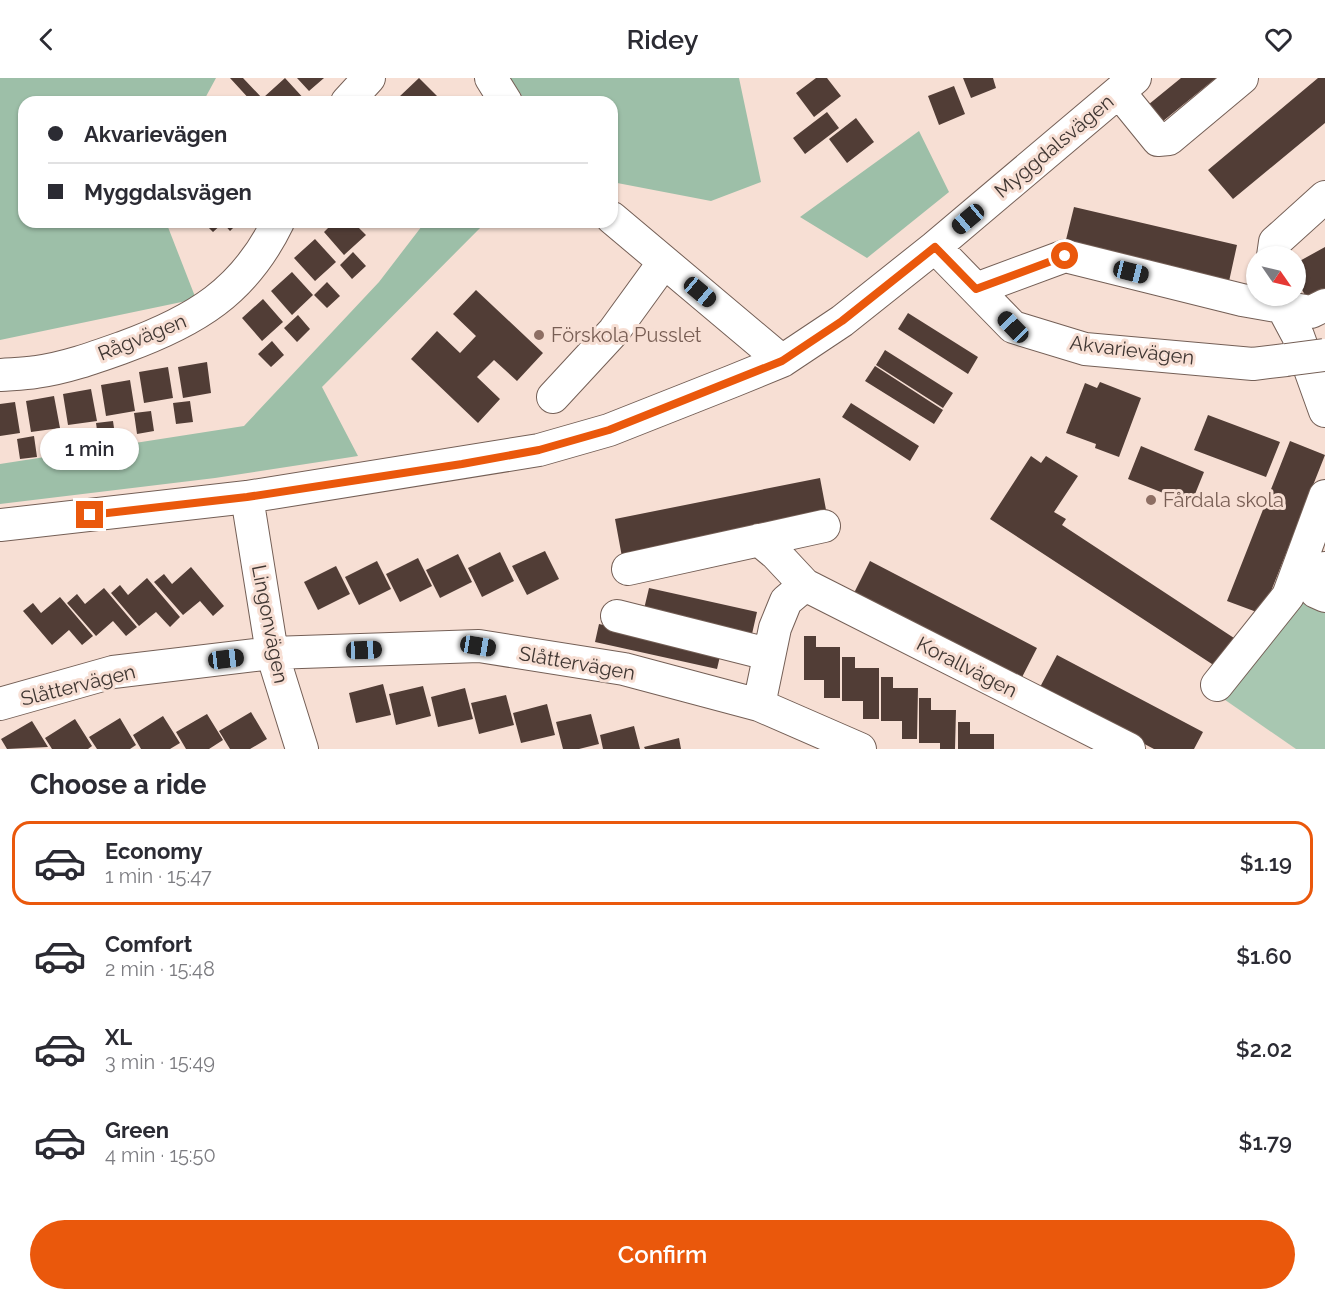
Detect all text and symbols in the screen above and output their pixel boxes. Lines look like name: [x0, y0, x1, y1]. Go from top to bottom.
icon: back: [30, 23, 63, 56]
icon: heart: [1262, 23, 1295, 56]
text: Ridey: [627, 24, 698, 55]
street label: Myggdalsvägen: [990, 89, 1118, 203]
text: Akvarievägen: [84, 121, 227, 147]
text: Myggdalsvägen: [84, 179, 252, 205]
car: [948, 201, 988, 237]
route start: [1051, 242, 1078, 269]
north arrow: [1246, 246, 1306, 306]
map controls: [1246, 246, 1306, 306]
car: [1111, 259, 1151, 285]
car: [680, 274, 720, 310]
street label: Rågvägen: [94, 308, 190, 366]
car: [994, 308, 1032, 346]
place label: Förskola Pusslet: [551, 323, 702, 347]
marker: Förskola Pusslet: [532, 328, 546, 342]
street label: Akvarievägen: [1068, 330, 1196, 370]
callout: 1 min: [40, 428, 140, 470]
text: 1 min: [65, 437, 114, 461]
place label: Fårdala skola: [1163, 488, 1284, 512]
marker: Fårdala skola: [1144, 493, 1158, 507]
route end: [76, 501, 103, 528]
street label: Lingonvägen: [247, 563, 293, 685]
street label: Korallvägen: [913, 631, 1021, 703]
car: [459, 634, 497, 658]
car: [346, 640, 382, 660]
street label: Slåttervägen: [517, 641, 637, 685]
car: [207, 648, 245, 670]
street label: Slåttervägen: [18, 659, 138, 711]
text: Choose a ride: [30, 769, 206, 800]
icon: car: [33, 836, 87, 890]
text: Economy: [105, 838, 203, 864]
text: $1.19: [1240, 850, 1292, 876]
text: 1 min · 15:47: [105, 864, 212, 888]
icon: car: [33, 929, 87, 983]
text: Comfort: [105, 931, 192, 957]
text: $1.60: [1236, 943, 1292, 969]
text: 2 min · 15:48: [105, 957, 215, 981]
icon: car: [33, 1022, 87, 1076]
text: XL: [105, 1024, 132, 1050]
text: $2.02: [1236, 1036, 1292, 1062]
text: 3 min · 15:49: [105, 1050, 215, 1074]
icon: car: [33, 1115, 87, 1169]
text: Green: [105, 1117, 169, 1143]
text: $1.79: [1239, 1129, 1292, 1155]
text: 4 min · 15:50: [105, 1143, 216, 1167]
button: Confirm: [30, 1220, 1295, 1289]

